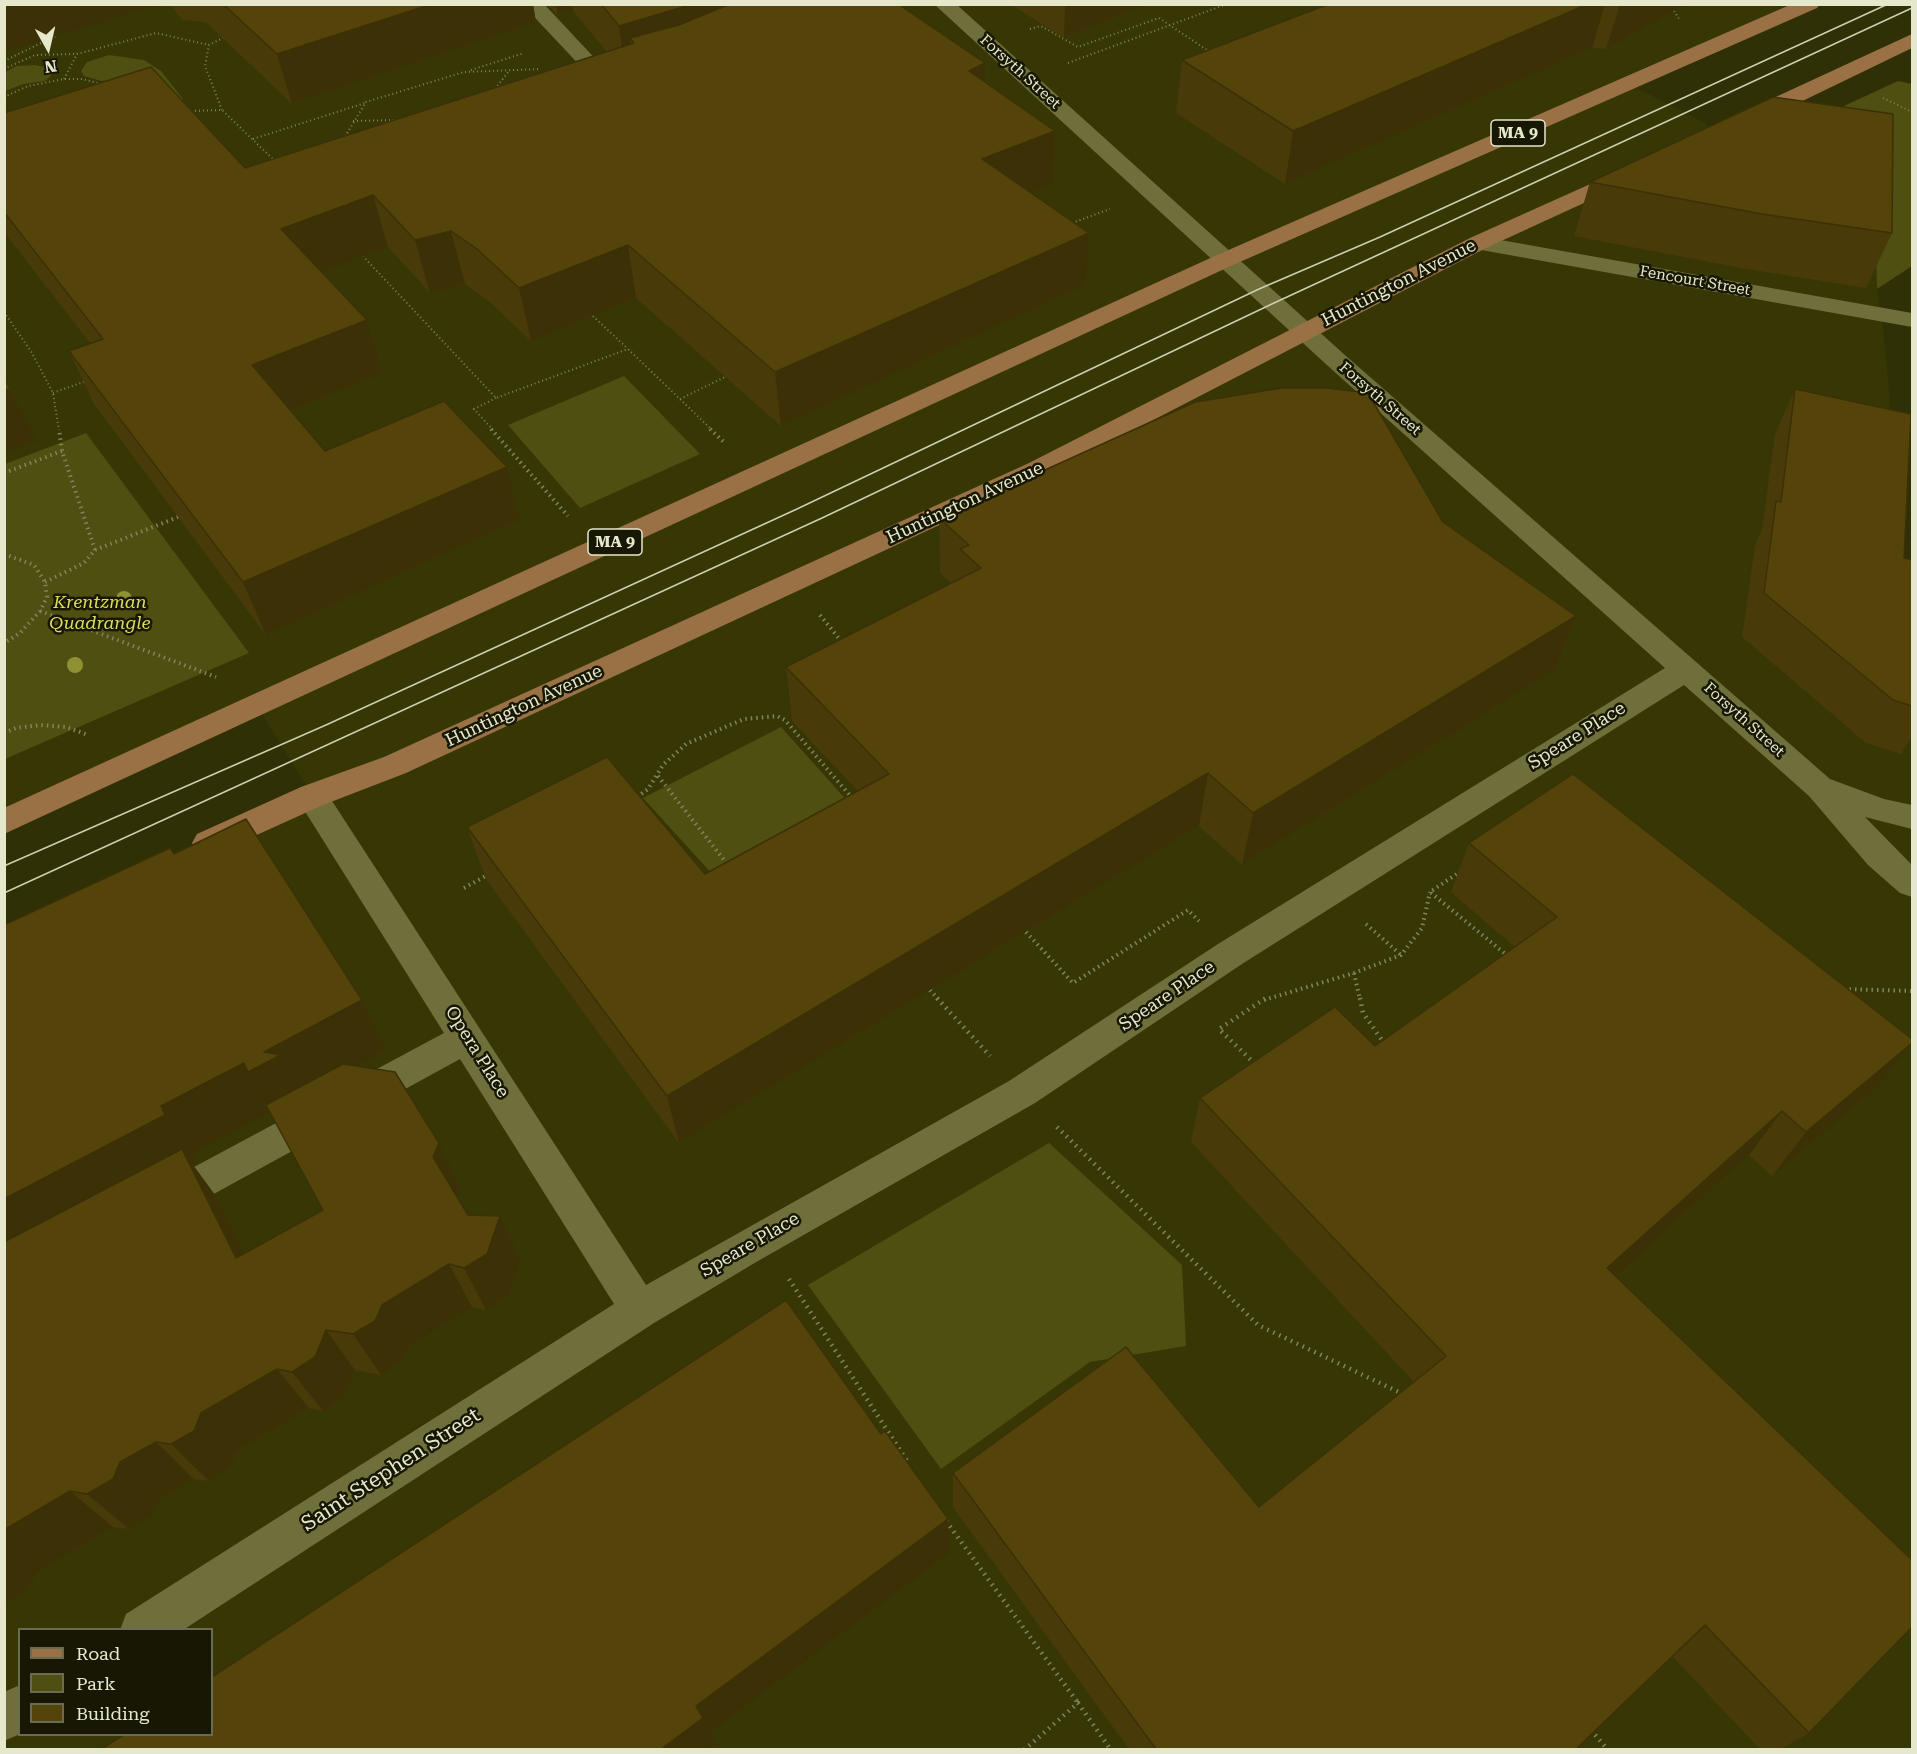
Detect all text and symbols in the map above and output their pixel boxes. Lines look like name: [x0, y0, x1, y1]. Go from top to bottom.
north arrow: [18, 18, 78, 78]
street label: Forsyth Street: [976, 31, 1064, 113]
text: N: [43, 56, 58, 77]
road number: MA 9: [1491, 120, 1545, 146]
street label: Huntington Avenue: [1318, 235, 1480, 331]
street label: Fencourt Street: [1638, 262, 1752, 300]
street label: Forsyth Street: [1336, 359, 1424, 439]
street label: Huntington Avenue: [883, 457, 1047, 549]
road number: MA 9: [588, 529, 642, 555]
park label: Krentzman Quadrangle: [49, 592, 151, 634]
street label: Huntington Avenue: [442, 660, 606, 752]
street label: Forsyth Street: [1700, 679, 1788, 761]
street label: Speare Place: [1524, 698, 1630, 774]
street label: Speare Place: [1115, 956, 1219, 1036]
street label: Opera Place: [440, 1002, 514, 1102]
street label: Speare Place: [697, 1208, 803, 1282]
street label: Saint Stephen Street: [297, 1403, 485, 1537]
legend: [18, 1628, 213, 1736]
text: Road: [76, 1643, 120, 1664]
text: Park: [76, 1673, 116, 1694]
text: Building: [76, 1703, 150, 1724]

